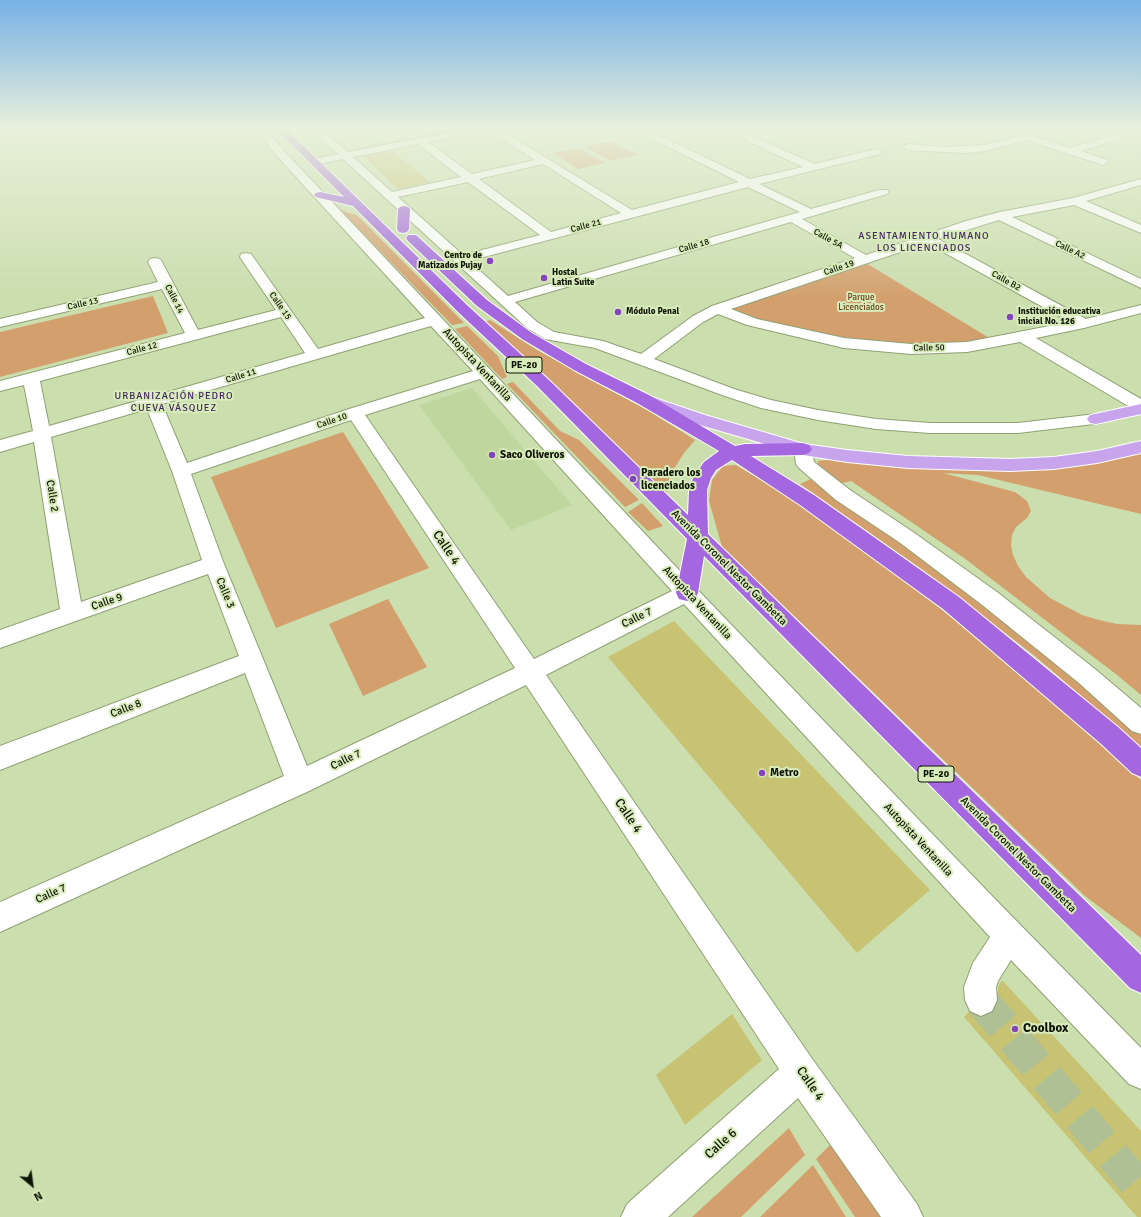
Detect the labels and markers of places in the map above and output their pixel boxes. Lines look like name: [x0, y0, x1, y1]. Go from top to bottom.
place label: Centro de Matizados Pujay: [418, 251, 482, 272]
marker: Centro de Matizados Pujay: [485, 256, 495, 266]
place label: Hostal Latin Suite: [552, 268, 595, 289]
marker: Hostal Latin Suite: [539, 273, 549, 283]
marker: Módulo Penal: [613, 307, 623, 317]
place label: Módulo Penal: [626, 307, 679, 317]
place label: Institución educativa inicial No. 126: [1018, 307, 1101, 328]
marker: Institución educativa inicial No. 126: [1005, 312, 1015, 322]
place label: Saco Oliveros: [500, 448, 564, 462]
marker: Saco Oliveros: [487, 450, 497, 460]
place label: Paradero los licenciados: [641, 466, 700, 492]
marker: Paradero los licenciados: [628, 474, 638, 484]
place label: Metro: [770, 766, 799, 780]
marker: Metro: [757, 768, 767, 778]
place label: Coolbox: [1023, 1021, 1068, 1037]
marker: Coolbox: [1010, 1024, 1020, 1034]

